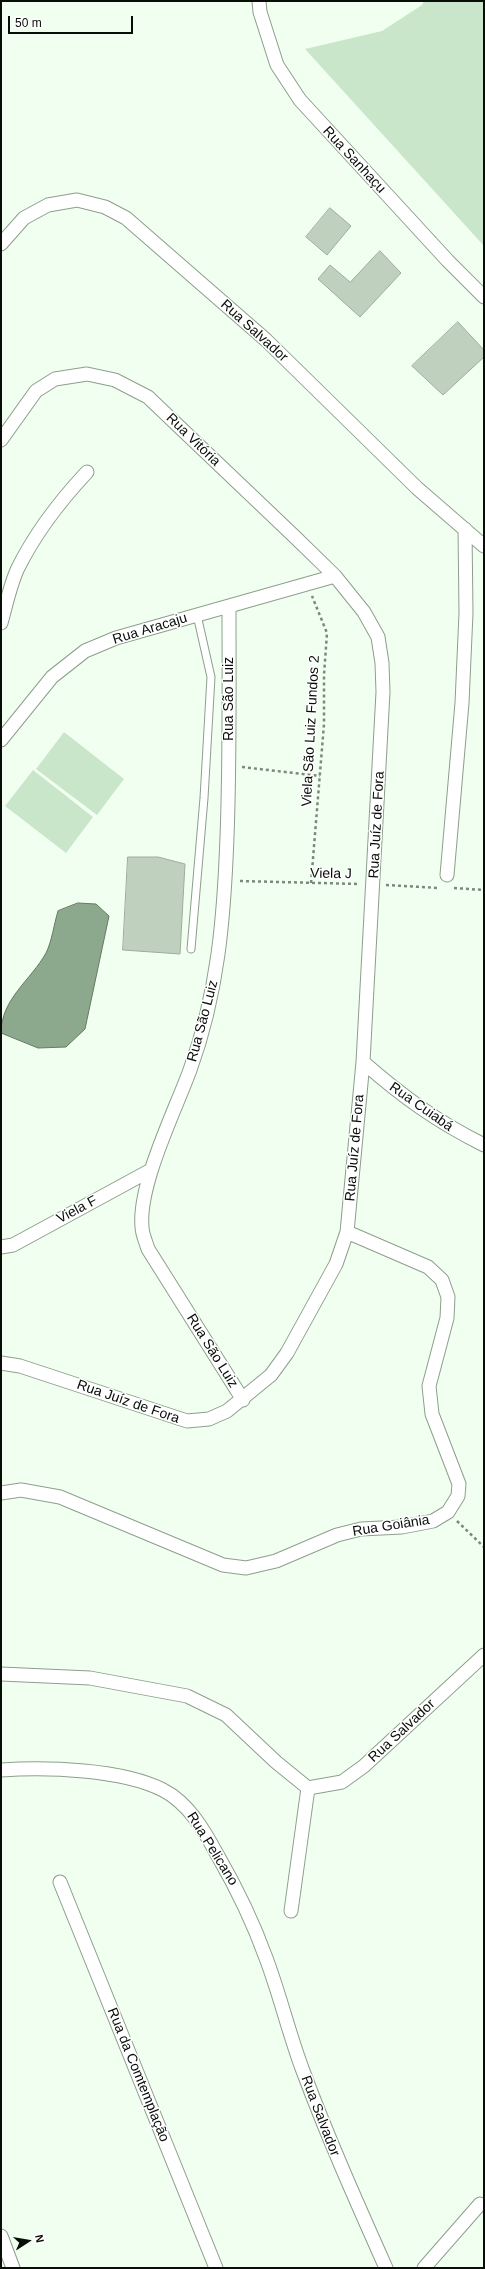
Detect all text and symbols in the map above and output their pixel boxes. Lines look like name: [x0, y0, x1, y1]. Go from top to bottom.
scale bar: [10, 8, 135, 34]
text: 50 m: [15, 16, 42, 30]
street label: Rua Sanhaçu: [319, 123, 389, 197]
street label: Rua Salvador: [217, 296, 291, 366]
street label: Rua Vitória: [162, 410, 224, 470]
street label: Rua Aracaju: [111, 610, 189, 648]
street label: Viela São Luiz Fundos 2: [299, 655, 323, 807]
street label: Rua São Luiz: [221, 657, 237, 741]
street label: Rua Juíz de Fora: [366, 771, 388, 879]
street label: Viela J: [310, 865, 352, 883]
street label: Rua São Luiz: [184, 978, 222, 1064]
street label: Rua Cuiabá: [386, 1079, 456, 1135]
street label: Rua Juíz de Fora: [342, 1094, 368, 1202]
street label: Viela F: [54, 1192, 100, 1228]
street label: Rua São Luiz: [183, 1311, 241, 1391]
street label: Rua Juíz de Fora: [74, 1377, 182, 1427]
street label: Rua Goiânia: [351, 1512, 431, 1540]
street label: Rua Salvador: [365, 1696, 439, 1766]
street label: Rua Pelicano: [183, 1809, 241, 1889]
street label: Rua da Comtemplação: [103, 2005, 173, 2145]
street label: Rua Salvador: [297, 2073, 343, 2159]
north arrow: [8, 2221, 48, 2261]
text: N: [33, 2233, 46, 2244]

